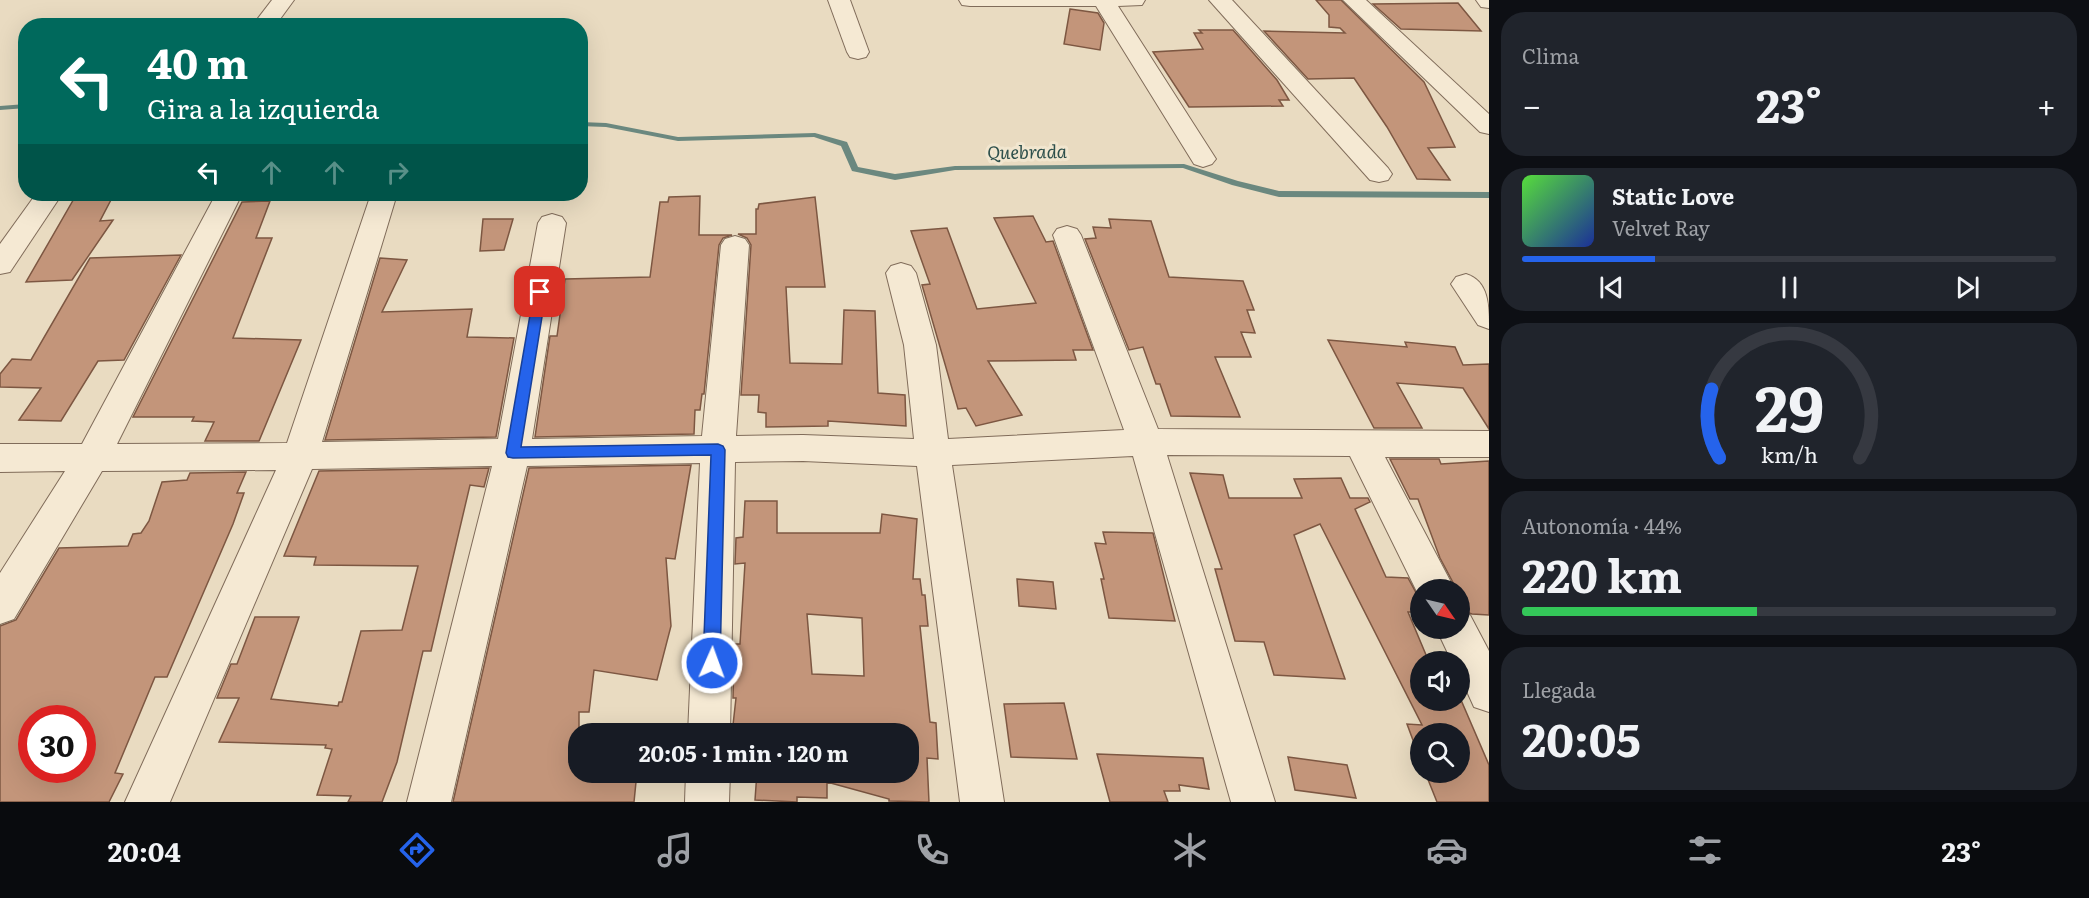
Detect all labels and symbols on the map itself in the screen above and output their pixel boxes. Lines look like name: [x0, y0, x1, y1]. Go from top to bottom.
water label: Quebrada: [987, 137, 1068, 165]
pin: [514, 266, 565, 317]
north arrow: [1410, 579, 1470, 639]
position arrow: [680, 631, 744, 695]
speed limit sign: 30: [18, 705, 96, 783]

